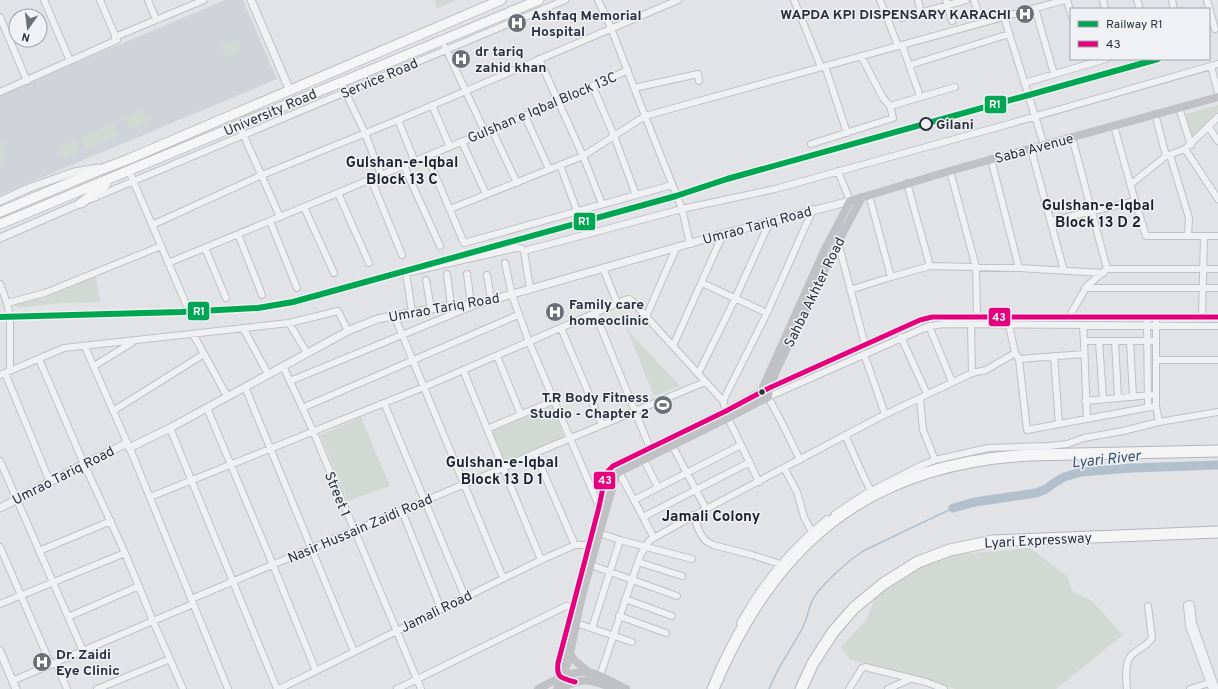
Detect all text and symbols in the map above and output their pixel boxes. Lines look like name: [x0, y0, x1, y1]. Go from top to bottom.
hospital icon: WAPDA KPI DISPENSARY KARACHI: [1014, 3, 1036, 25]
place label: WAPDA KPI DISPENSARY KARACHI: [780, 7, 1011, 24]
north arrow: [8, 8, 48, 48]
place label: Ashfaq Memorial Hospital: [531, 8, 641, 41]
legend: [1070, 8, 1210, 60]
hospital icon: Ashfaq Memorial Hospital: [506, 12, 528, 34]
text: Railway R1: [1106, 17, 1163, 33]
text: N: [20, 29, 31, 44]
text: 43: [1106, 37, 1121, 53]
place label: dr tariq zahid khan: [475, 44, 547, 77]
hospital icon: dr tariq zahid khan: [450, 48, 472, 70]
street label: Service Road: [338, 55, 421, 103]
street label: Gulshan e Iqbal Block 13C: [465, 69, 620, 148]
street label: University Road: [221, 86, 320, 141]
line badge: R1: [984, 95, 1007, 114]
text: R1: [989, 98, 1001, 112]
marker: Gilani: [919, 117, 933, 131]
place label: Gilani: [936, 117, 974, 134]
street label: Saba Avenue: [993, 131, 1076, 168]
district label: Gulshan-e-Iqbal Block 13 C: [346, 154, 458, 190]
district label: Gulshan-e-Iqbal Block 13 D 2: [1042, 197, 1154, 233]
street label: Umrao Tariq Road: [701, 204, 814, 249]
line badge: R1: [573, 212, 596, 231]
text: R1: [578, 215, 590, 229]
street label: Sahba Akhter Road: [781, 235, 849, 350]
street label: Umrao Tariq Road: [387, 290, 501, 327]
place label: Family care homeoclinic: [569, 297, 649, 330]
line badge: R1: [187, 301, 210, 321]
hospital icon: Family care homeoclinic: [544, 301, 566, 323]
text: R1: [193, 305, 205, 319]
line badge: 43: [988, 307, 1011, 327]
text: 43: [992, 311, 1006, 325]
unlabelled marker: [757, 387, 767, 397]
place label: T.R Body Fitness Studio - Chapter 2: [530, 390, 649, 423]
sports icon: T.R Body Fitness Studio - Chapter 2: [652, 394, 674, 416]
street label: Umrao Tariq Road: [10, 443, 118, 509]
water label: Lyari River: [1071, 447, 1143, 474]
district label: Gulshan-e-Iqbal Block 13 D 1: [446, 454, 558, 490]
street label: Street 1: [320, 470, 353, 520]
line badge: 43: [593, 471, 616, 490]
text: 43: [598, 474, 612, 488]
street label: Nasir Hussain Zaidi Road: [286, 491, 436, 568]
district label: Jamali Colony: [662, 508, 761, 527]
street label: Lyari Expressway: [984, 530, 1092, 553]
street label: Jamali Road: [398, 588, 475, 637]
place label: Dr. Zaidi Eye Clinic: [56, 647, 120, 680]
hospital icon: Dr. Zaidi Eye Clinic: [31, 651, 53, 673]

